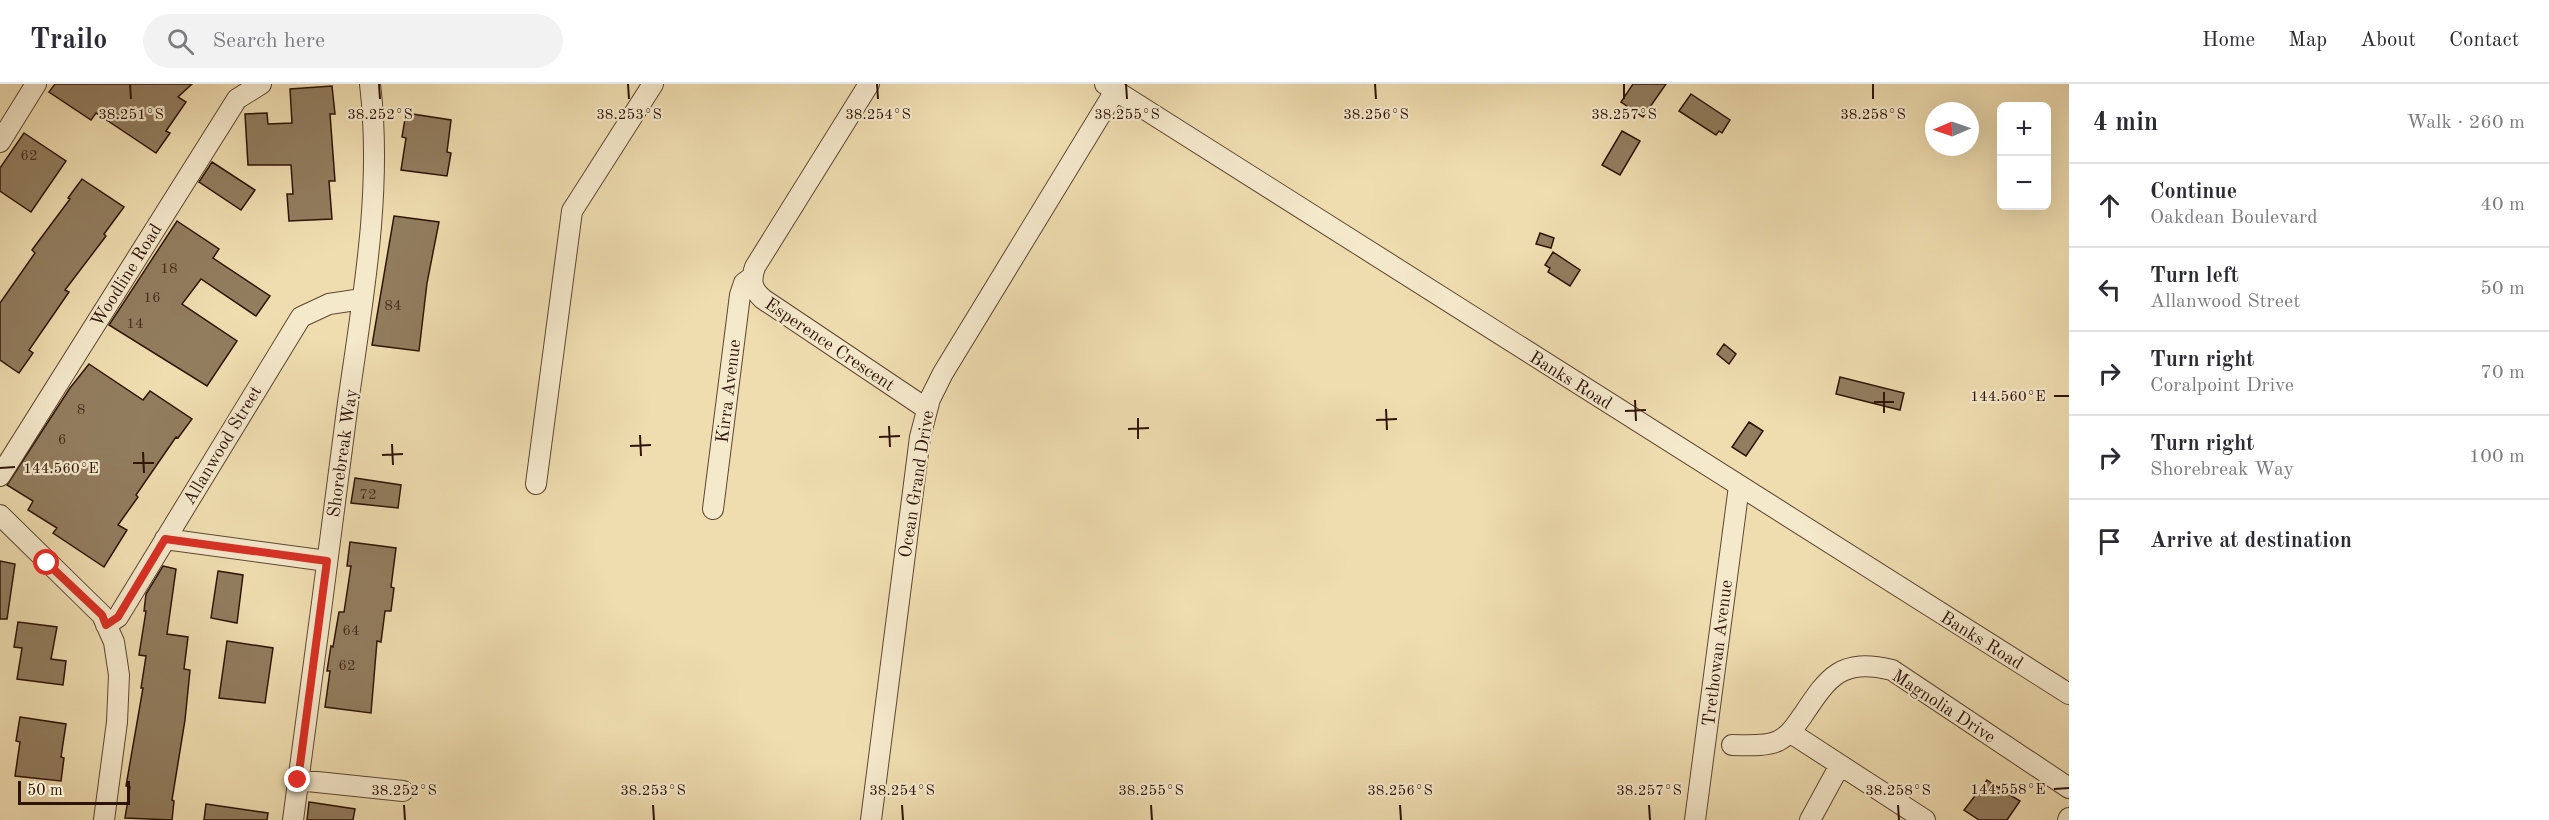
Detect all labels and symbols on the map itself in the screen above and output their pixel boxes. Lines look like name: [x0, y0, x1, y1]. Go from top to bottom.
north arrow: [1925, 102, 1979, 156]
text: 38.251°S: [98, 108, 164, 123]
text: 38.252°S: [347, 108, 413, 123]
text: 38.253°S: [596, 108, 662, 123]
text: 38.254°S: [845, 108, 911, 123]
text: 38.255°S: [1094, 108, 1160, 123]
text: 38.256°S: [1343, 108, 1409, 123]
text: 38.257°S: [1591, 108, 1657, 123]
text: 38.258°S: [1840, 108, 1906, 123]
house number: 62: [20, 149, 38, 164]
street label: Woodline Road: [88, 221, 166, 330]
house number: 18: [160, 262, 178, 277]
house number: 16: [143, 291, 161, 306]
street label: Esperence Crescent: [761, 295, 898, 395]
house number: 84: [384, 299, 402, 314]
house number: 14: [126, 317, 144, 332]
street label: Kirra Avenue: [714, 338, 744, 444]
street label: Banks Road: [1526, 348, 1615, 413]
street label: Allanwood Street: [180, 383, 265, 508]
street label: Shorebreak Way: [325, 387, 361, 519]
text: 144.560°E: [1970, 390, 2046, 405]
house number: 8: [77, 403, 85, 418]
street label: Ocean Grand Drive: [896, 409, 938, 559]
house number: 6: [58, 433, 66, 448]
text: 144.560°E: [23, 462, 99, 477]
house number: 72: [359, 488, 377, 503]
route start: [33, 549, 59, 575]
street label: Trethowan Avenue: [1700, 579, 1736, 727]
street label: Banks Road: [1937, 608, 2026, 673]
house number: 64: [342, 624, 360, 639]
house number: 62: [338, 659, 356, 674]
street label: Magnolia Drive: [1889, 667, 1998, 747]
route end: [284, 766, 310, 792]
scale bar: [18, 778, 130, 806]
text: 144.558°E: [1970, 783, 2046, 798]
text: 38.252°S: [371, 784, 437, 799]
text: 38.253°S: [620, 784, 686, 799]
text: 38.254°S: [869, 784, 935, 799]
text: 38.255°S: [1118, 784, 1184, 799]
text: 38.256°S: [1367, 784, 1433, 799]
text: 38.257°S: [1616, 784, 1682, 799]
text: 38.258°S: [1865, 784, 1931, 799]

